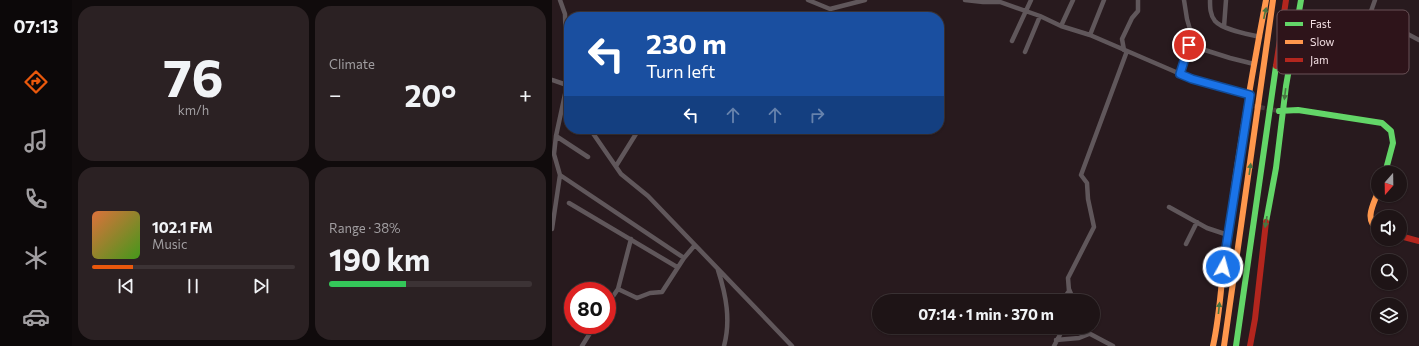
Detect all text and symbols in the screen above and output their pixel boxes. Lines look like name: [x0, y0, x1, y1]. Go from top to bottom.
one-way arrow: [1262, 7, 1268, 19]
legend: [1277, 10, 1409, 74]
text: 07:13: [13, 15, 59, 37]
text: Fast: [1310, 17, 1332, 30]
text: 230 m: [646, 26, 727, 60]
icon: left: [580, 28, 632, 80]
pin: [1172, 28, 1206, 62]
icon: arrive: [1178, 34, 1200, 56]
text: Slow: [1310, 35, 1335, 48]
text: 76: [163, 44, 224, 108]
text: Jam: [1310, 53, 1329, 67]
text: Climate: [329, 56, 375, 72]
text: Turn left: [646, 60, 715, 82]
icon: directions: [22, 68, 50, 96]
text: 20°: [404, 76, 456, 113]
text: −: [329, 81, 342, 108]
text: +: [519, 81, 532, 108]
one-way arrow: [1282, 87, 1288, 100]
text: km/h: [178, 102, 209, 118]
icon: left: [680, 104, 702, 126]
icon: ahead: [722, 104, 744, 126]
icon: ahead: [764, 104, 786, 126]
icon: right: [806, 104, 828, 126]
icon: music: [22, 127, 50, 155]
one-way arrow: [1247, 163, 1253, 175]
north arrow: [1371, 166, 1407, 202]
map controls: [1371, 166, 1407, 334]
icon: phone: [22, 185, 50, 213]
button: sound: [1371, 210, 1407, 246]
one-way arrow: [1263, 216, 1269, 228]
text: 102.1 FM: [152, 218, 213, 236]
text: Range · 38%: [329, 220, 401, 236]
text: Music: [152, 236, 187, 252]
text: 190 km: [329, 240, 430, 277]
icon: climate: [22, 244, 50, 272]
position arrow: [1202, 246, 1244, 288]
button: search: [1371, 254, 1407, 290]
icon: previous: [115, 275, 137, 297]
icon: pause: [182, 275, 204, 297]
icon: next: [250, 275, 272, 297]
speed limit sign: 80: [564, 282, 616, 334]
button: layers: [1371, 298, 1407, 334]
one-way arrow: [1216, 302, 1223, 314]
icon: car: [22, 303, 50, 331]
text: 07:14 · 1 min · 370 m: [918, 305, 1054, 323]

